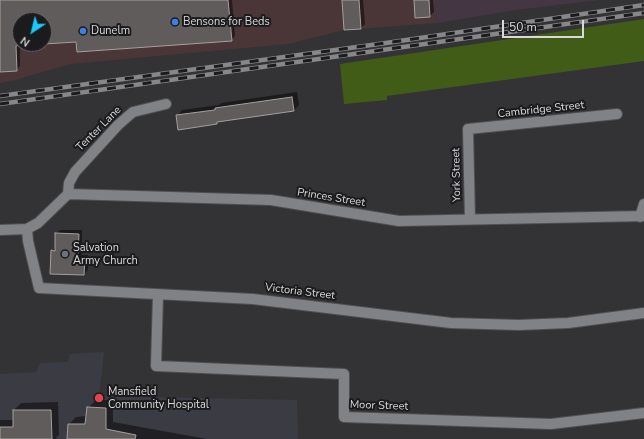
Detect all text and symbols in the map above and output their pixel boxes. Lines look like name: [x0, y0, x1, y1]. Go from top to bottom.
north arrow: [12, 12, 52, 52]
scale bar: [504, 12, 586, 38]
place label: Bensons for Beds: [183, 15, 270, 29]
marker: Bensons for Beds: [170, 17, 180, 27]
text: 50 m: [509, 19, 537, 35]
place label: Dunelm: [91, 24, 130, 38]
marker: Dunelm: [78, 26, 88, 36]
text: N: [18, 33, 33, 50]
street label: Cambridge Street: [497, 99, 585, 121]
street label: Tenter Lane: [74, 104, 124, 154]
street label: York Street: [450, 148, 464, 202]
street label: Princes Street: [296, 186, 366, 210]
place label: Salvation Army Church: [73, 241, 138, 267]
marker: Salvation Army Church: [60, 249, 70, 259]
street label: Victoria Street: [264, 281, 336, 303]
place label: Mansfield Community Hospital: [108, 385, 209, 411]
marker: Mansfield Community Hospital: [93, 392, 105, 404]
street label: Moor Street: [350, 398, 408, 414]

